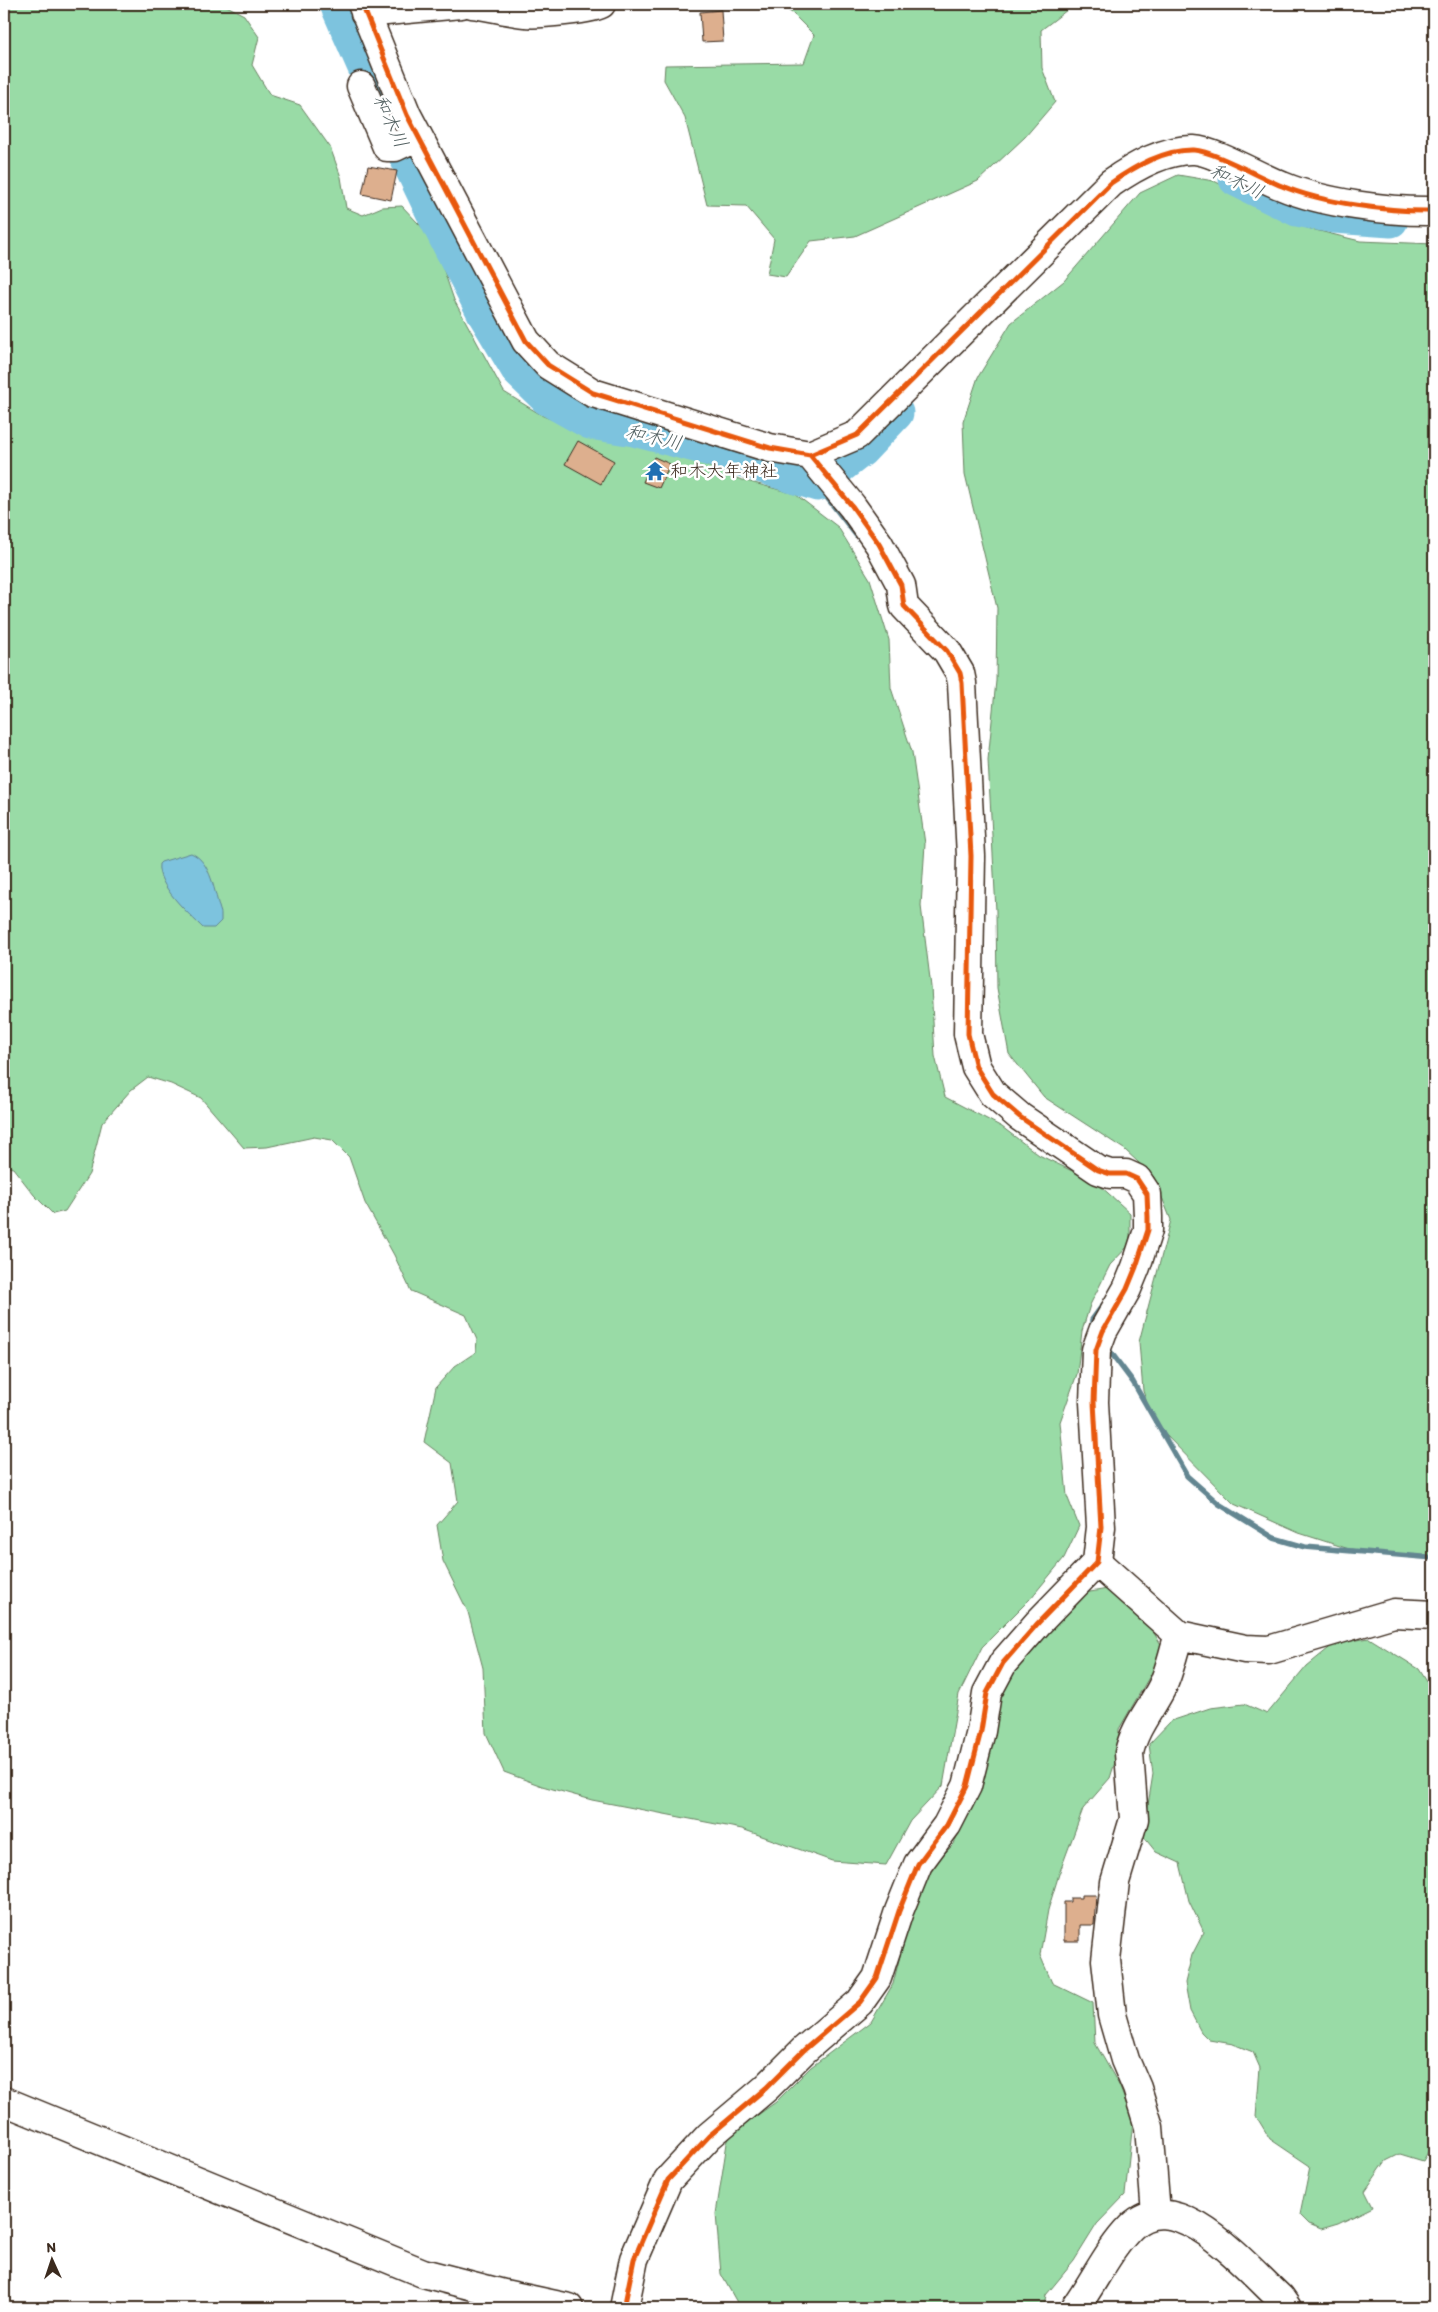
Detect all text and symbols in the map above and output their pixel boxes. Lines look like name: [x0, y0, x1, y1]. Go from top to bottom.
water label: 和木川: [369, 90, 413, 152]
water label: 和木川: [1206, 159, 1268, 203]
water label: 和木川: [624, 419, 684, 455]
temple icon: 和木大年神社: [644, 460, 666, 482]
place label: 和木大年神社: [670, 460, 778, 482]
north arrow: [28, 2234, 78, 2284]
text: N: [46, 2239, 57, 2256]

